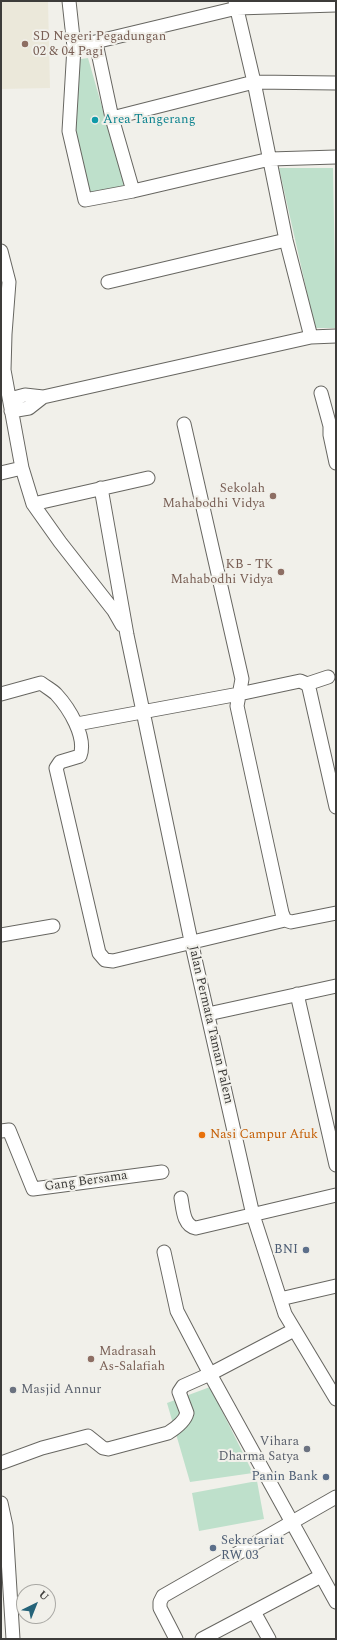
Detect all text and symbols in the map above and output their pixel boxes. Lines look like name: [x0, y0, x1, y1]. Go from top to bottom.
place label: SD Negeri Pegadungan 02 & 04 Pagi: [33, 29, 166, 60]
marker: SD Negeri Pegadungan 02 & 04 Pagi: [20, 39, 30, 49]
place label: Area Tangerang: [103, 112, 195, 128]
marker: Area Tangerang: [90, 115, 100, 125]
place label: Sekolah Mahabodhi Vidya: [162, 481, 265, 512]
marker: Sekolah Mahabodhi Vidya: [268, 491, 278, 501]
place label: KB - TK Mahabodhi Vidya: [170, 557, 273, 588]
marker: KB - TK Mahabodhi Vidya: [276, 567, 286, 577]
street label: Jalan Permata Taman Palem: [184, 944, 236, 1106]
place label: Nasi Campur Afuk: [210, 1127, 318, 1143]
marker: Nasi Campur Afuk: [197, 1130, 207, 1140]
street label: Gang Bersama: [43, 1168, 129, 1196]
place label: BNI: [274, 1242, 298, 1258]
marker: BNI: [301, 1245, 311, 1255]
place label: Madrasah As-Salafiah: [99, 1344, 165, 1375]
marker: Madrasah As-Salafiah: [86, 1354, 96, 1364]
place label: Masjid Annur: [21, 1382, 101, 1398]
marker: Masjid Annur: [8, 1385, 18, 1395]
place label: Vihara Dharma Satya: [218, 1434, 299, 1465]
marker: Vihara Dharma Satya: [302, 1444, 312, 1454]
place label: Panin Bank: [251, 1469, 318, 1485]
marker: Panin Bank: [321, 1472, 331, 1482]
place label: Sekretariat RW 03: [221, 1533, 284, 1564]
marker: Sekretariat RW 03: [208, 1543, 218, 1553]
north arrow: [16, 1584, 56, 1624]
text: U: [35, 1586, 53, 1605]

